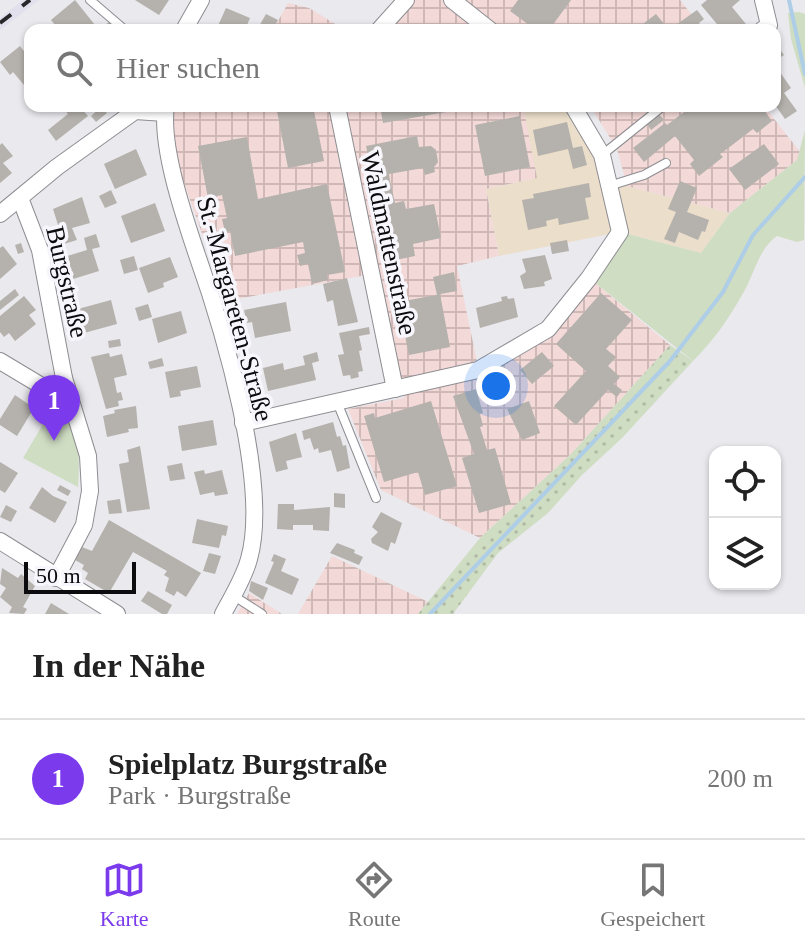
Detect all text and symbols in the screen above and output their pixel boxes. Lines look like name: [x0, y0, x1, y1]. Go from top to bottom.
search box: [24, 24, 781, 112]
icon: search: [52, 46, 96, 90]
text: Hier suchen: [116, 51, 260, 84]
street label: Waldmattenstraße: [355, 148, 423, 338]
street label: St.-Margareten-Straße: [191, 194, 279, 424]
street label: Burgstraße: [40, 223, 94, 341]
your location: [476, 366, 516, 406]
pin: 1: [28, 375, 80, 441]
map controls: [709, 446, 781, 590]
button: locate: [709, 446, 781, 518]
button: layers: [709, 518, 781, 590]
scale bar: [24, 558, 136, 594]
text: 50 m: [36, 563, 81, 588]
text: In der Nähe: [32, 647, 205, 684]
text: Spielplatz Burgstraße: [108, 747, 387, 780]
text: 1: [52, 764, 65, 793]
text: 200 m: [707, 764, 773, 793]
text: Park · Burgstraße: [108, 781, 291, 810]
tab: Karte: [100, 858, 149, 932]
tab: Route: [348, 858, 401, 932]
tab: Gespeichert: [600, 858, 705, 932]

